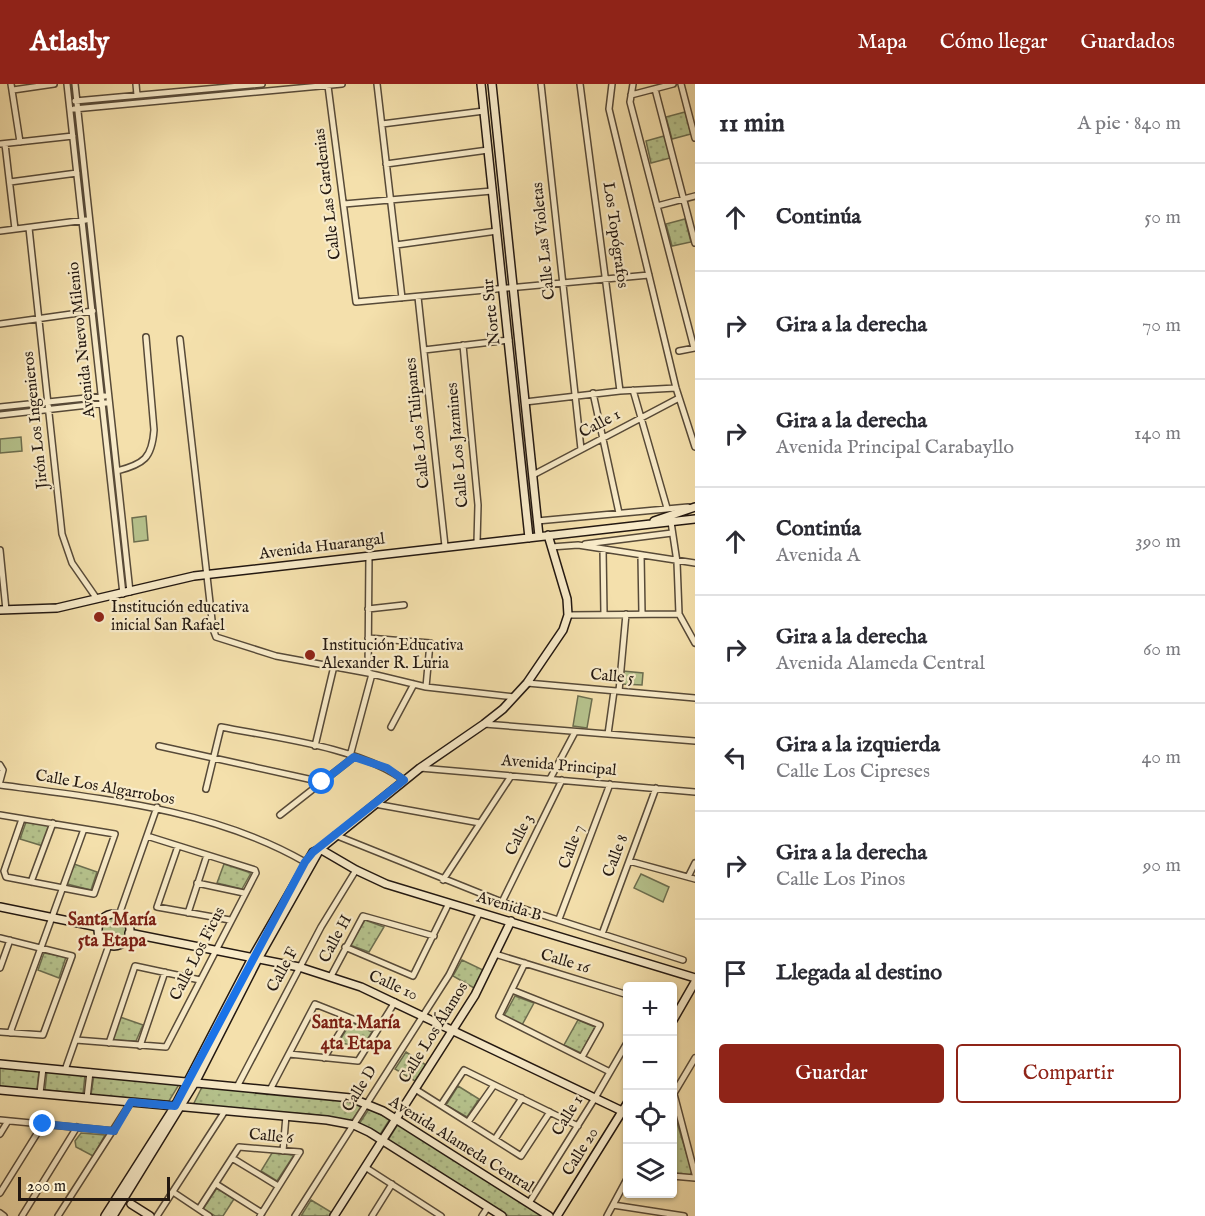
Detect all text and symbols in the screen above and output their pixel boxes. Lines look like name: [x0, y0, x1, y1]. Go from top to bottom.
text: Atlasly: [30, 25, 109, 60]
text: Mapa: [858, 29, 907, 56]
text: Cómo llegar: [940, 29, 1047, 56]
text: Guardados: [1080, 29, 1175, 56]
text: 11 min: [719, 107, 785, 140]
text: A pie · 840 m: [1077, 111, 1181, 136]
street label: Calle Las Gardenias: [310, 127, 346, 261]
street label: Calle Las Violetas: [528, 181, 560, 301]
street label: Los Topógrafos: [598, 181, 632, 290]
icon: ahead: [719, 201, 752, 234]
text: Continúa: [776, 203, 861, 231]
text: 50 m: [1144, 205, 1181, 230]
street label: Avenida Nuevo Milenio: [64, 261, 100, 420]
street label: Norte Sur: [479, 278, 505, 346]
icon: right: [719, 309, 752, 342]
text: Gira a la derecha: [776, 311, 927, 339]
text: 70 m: [1142, 313, 1181, 338]
street label: Jirón Los Ingenieros: [19, 350, 53, 492]
street label: Calle Los Tulipanes: [401, 356, 435, 489]
street label: Calle Los Jazmines: [443, 381, 473, 508]
street label: Calle 1: [576, 405, 624, 443]
text: Gira a la derecha: [776, 407, 927, 435]
icon: right: [719, 417, 752, 450]
text: 140 m: [1134, 421, 1181, 446]
text: Avenida Principal Carabayllo: [776, 435, 1014, 460]
text: Continúa: [776, 515, 861, 543]
icon: ahead: [719, 525, 752, 558]
street label: Avenida Huarangal: [257, 529, 387, 565]
text: 390 m: [1135, 529, 1181, 554]
text: Avenida A: [776, 543, 860, 568]
place label: Institución educativa inicial San Rafael: [111, 598, 249, 636]
marker: Institución educativa inicial San Rafael: [92, 610, 106, 624]
text: Gira a la derecha: [776, 623, 927, 651]
icon: right: [719, 633, 752, 666]
place label: Institución Educativa Alexander R. Luria: [321, 636, 464, 674]
text: 60 m: [1143, 637, 1181, 662]
marker: Institución Educativa Alexander R. Luria: [303, 648, 317, 662]
text: Avenida Alameda Central: [776, 651, 985, 676]
street label: Calle 5: [589, 665, 635, 689]
text: Gira a la izquierda: [776, 731, 940, 759]
icon: left: [719, 741, 752, 774]
text: 40 m: [1142, 745, 1181, 770]
street label: Avenida Principal: [500, 751, 618, 781]
text: Calle Los Cipreses: [776, 759, 930, 784]
street label: Calle Los Algarrobos: [34, 766, 177, 810]
route start: [308, 768, 334, 794]
street label: Calle 3: [501, 811, 539, 859]
street label: Calle 7: [555, 822, 589, 872]
street label: Calle 8: [599, 832, 633, 880]
text: Gira a la derecha: [776, 839, 927, 867]
icon: right: [719, 849, 752, 882]
text: 90 m: [1143, 853, 1181, 878]
text: Calle Los Pinos: [776, 867, 905, 892]
street label: Avenida B: [473, 887, 544, 926]
street label: Calle Los Ficus: [166, 904, 230, 1004]
district label: Santa María 5ta Etapa: [68, 909, 157, 953]
street label: Calle H: [315, 911, 357, 966]
street label: Calle F: [263, 944, 303, 996]
street label: Calle 16: [538, 945, 592, 979]
icon: arrive: [719, 957, 752, 990]
text: Llegada al destino: [776, 959, 942, 987]
street label: Calle 10: [365, 966, 421, 1006]
street label: Calle Los Álamos: [393, 977, 473, 1087]
map controls: [623, 982, 677, 1198]
button: +: [623, 982, 677, 1036]
district label: Santa María 4ta Etapa: [312, 1012, 401, 1056]
button: −: [623, 1036, 677, 1090]
button: Guardar: [719, 1044, 944, 1103]
button: Compartir: [956, 1044, 1181, 1103]
street label: Calle D: [338, 1062, 382, 1116]
button: locate: [623, 1090, 677, 1144]
street label: Avenida Alameda Central: [384, 1092, 538, 1198]
street label: Calle 1: [548, 1092, 588, 1140]
route end: [29, 1110, 55, 1136]
street label: Calle 20: [558, 1124, 604, 1180]
street label: Calle 6: [248, 1125, 294, 1149]
button: layers: [623, 1144, 677, 1198]
scale bar: [18, 1174, 170, 1202]
text: 200 m: [27, 1177, 66, 1197]

